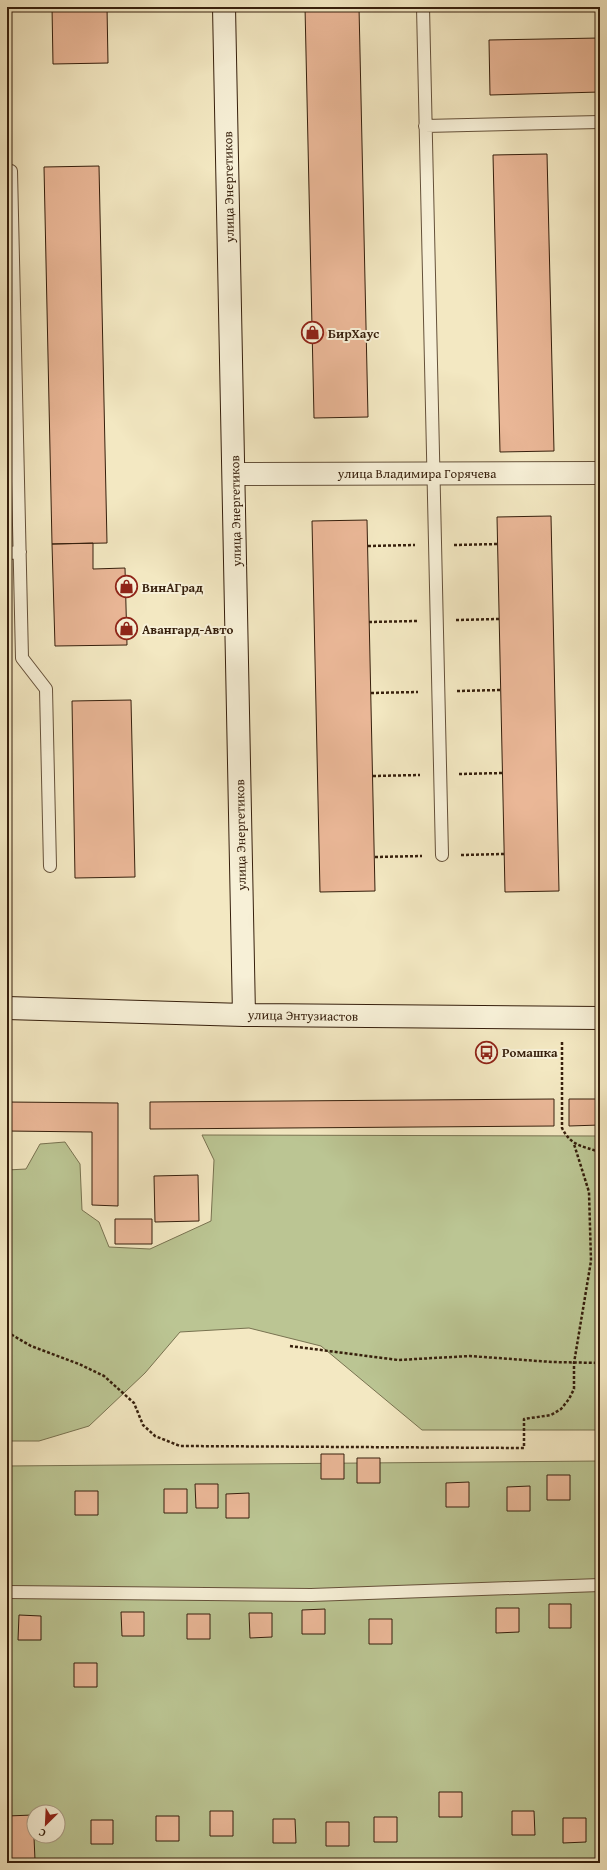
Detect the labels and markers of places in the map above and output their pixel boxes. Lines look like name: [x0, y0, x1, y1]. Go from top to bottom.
shop icon: БирХаус: [300, 320, 326, 346]
place label: БирХаус: [328, 324, 379, 343]
shop icon: ВинАГрад: [113, 574, 139, 600]
place label: ВинАГрад: [142, 578, 203, 597]
shop icon: Авангард-Авто: [113, 616, 139, 642]
place label: Авангард-Авто: [142, 620, 233, 639]
bus stop icon: Ромашка: [474, 1039, 500, 1065]
place label: Ромашка: [502, 1043, 558, 1062]

